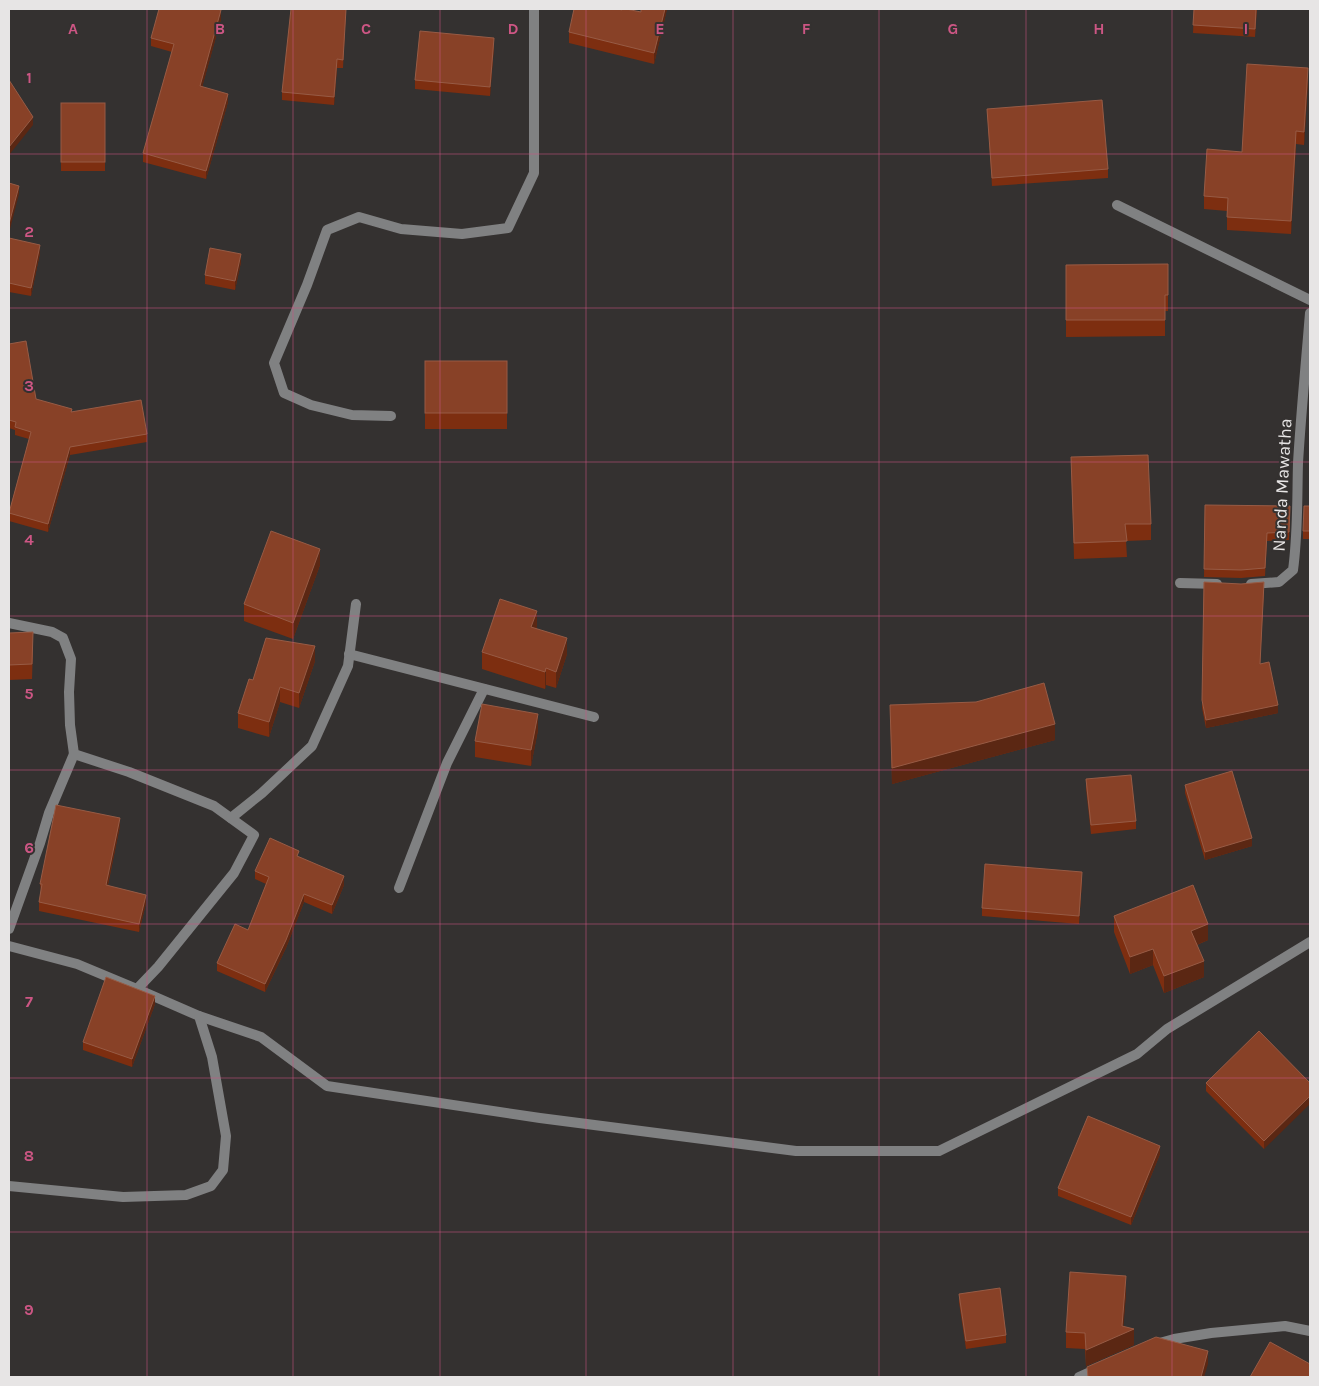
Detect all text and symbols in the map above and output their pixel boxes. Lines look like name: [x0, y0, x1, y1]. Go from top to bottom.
text: A: [68, 19, 78, 38]
text: B: [215, 19, 225, 38]
text: C: [361, 19, 371, 38]
text: D: [508, 19, 519, 38]
text: E: [655, 19, 665, 38]
text: F: [802, 19, 811, 38]
text: G: [948, 19, 958, 38]
text: H: [1093, 19, 1105, 38]
text: I: [1244, 19, 1248, 38]
text: 1: [26, 68, 32, 87]
text: 2: [24, 222, 34, 241]
text: 3: [24, 376, 34, 395]
street label: Nanda Mawatha: [1268, 418, 1296, 552]
text: 4: [24, 530, 34, 549]
text: 5: [24, 684, 34, 703]
text: 6: [24, 838, 34, 857]
text: 7: [25, 992, 33, 1011]
text: 8: [24, 1146, 34, 1165]
text: 9: [24, 1300, 34, 1319]

